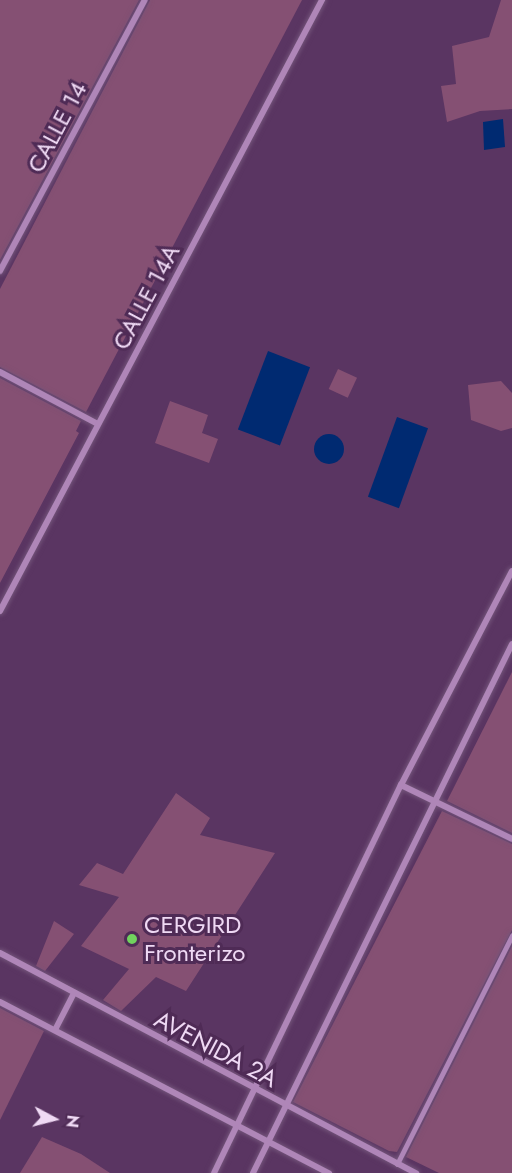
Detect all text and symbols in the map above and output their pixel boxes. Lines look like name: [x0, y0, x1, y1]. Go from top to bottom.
street label: CALLE 14: [21, 77, 93, 177]
street label: CALLE 14A: [106, 240, 186, 354]
place label: CERGIRD Fronterizo: [144, 911, 245, 967]
marker: CERGIRD Fronterizo: [125, 932, 139, 946]
street label: AVENIDA 2A: [150, 1005, 282, 1093]
north arrow: [24, 1089, 84, 1149]
text: N: [60, 1114, 85, 1129]

